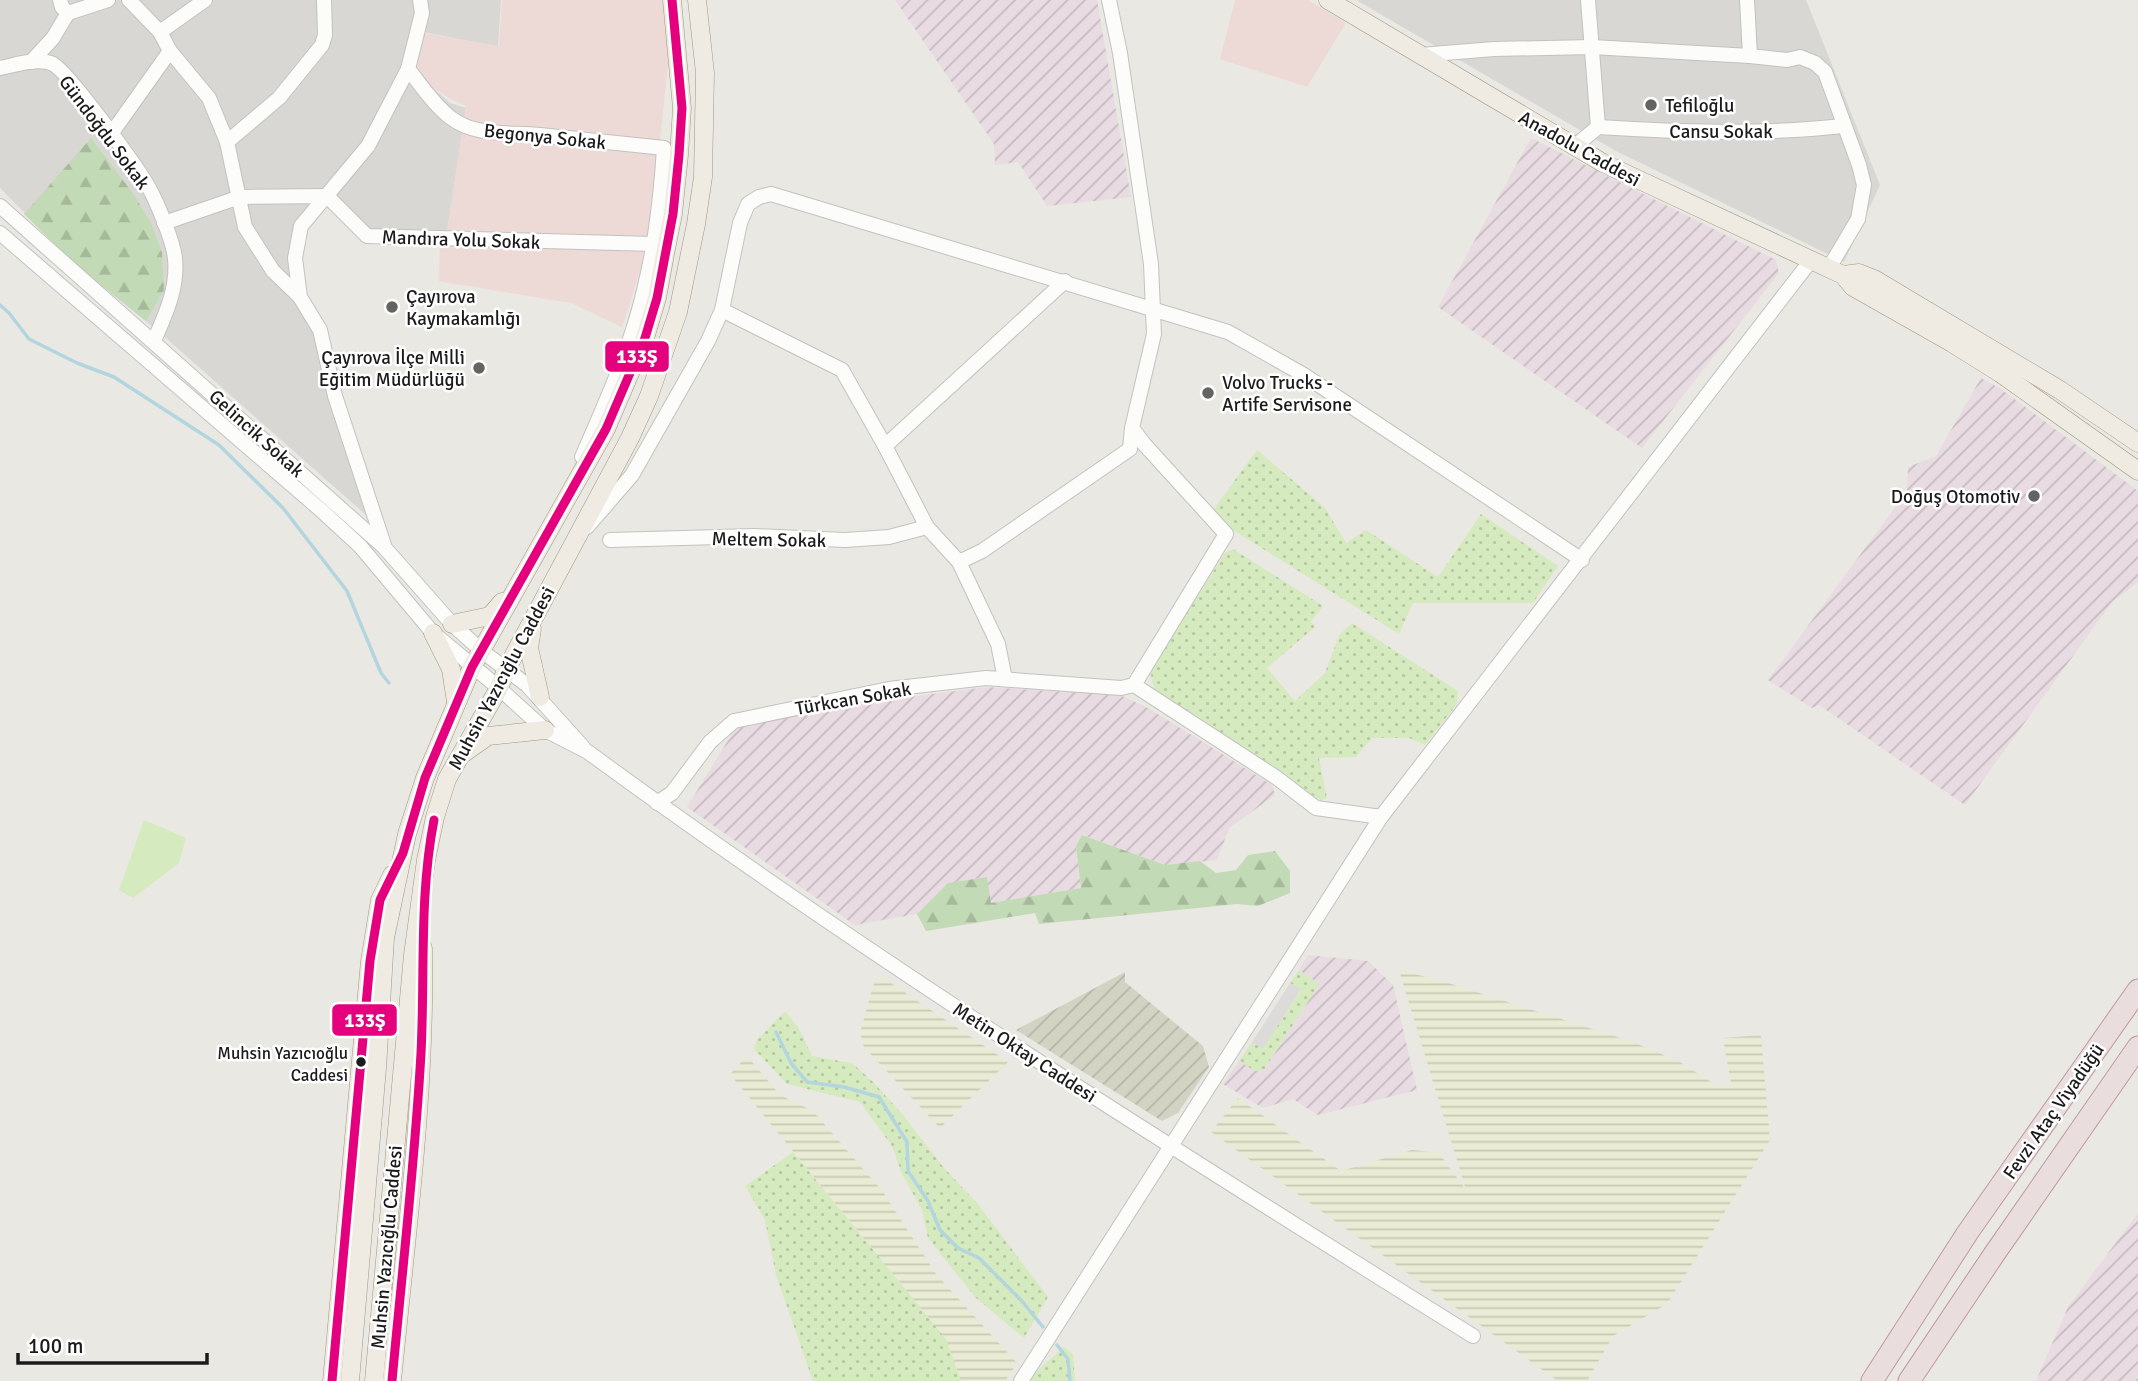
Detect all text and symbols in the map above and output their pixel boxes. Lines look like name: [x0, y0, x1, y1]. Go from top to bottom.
street label: Gündoğdu Sokak: [53, 71, 155, 195]
place label: Tefiloğlu: [1665, 94, 1734, 118]
marker: Tefiloğlu: [1643, 97, 1659, 113]
street label: Anadolu Caddesi: [1514, 106, 1645, 192]
street label: Begonya Sokak: [483, 119, 608, 155]
street label: Cansu Sokak: [1669, 120, 1773, 144]
street label: Mandıra Yolu Sokak: [381, 225, 541, 255]
place label: Çayırova Kaymakamlığı: [406, 285, 521, 331]
marker: Çayırova Kaymakamlığı: [384, 299, 400, 315]
line badge: 133Ş: [604, 340, 670, 373]
text: 133Ş: [616, 345, 658, 369]
place label: Çayırova İlçe Milli Eğitim Müdürlüğü: [319, 346, 465, 392]
marker: Çayırova İlçe Milli Eğitim Müdürlüğü: [471, 360, 487, 376]
place label: Volvo Trucks - Artife Servisone: [1222, 371, 1352, 417]
street label: Gelincik Sokak: [204, 385, 309, 483]
marker: Volvo Trucks - Artife Servisone: [1200, 385, 1216, 401]
place label: Doğuş Otomotiv: [1891, 485, 2020, 509]
marker: Doğuş Otomotiv: [2026, 488, 2042, 504]
street label: Meltem Sokak: [712, 527, 827, 553]
street label: Muhsin Yazıcığlu Caddesi: [443, 583, 560, 774]
street label: Türkcan Sokak: [793, 677, 913, 721]
street label: Metin Oktay Caddesi: [948, 997, 1101, 1108]
line badge: 133Ş: [331, 1003, 398, 1037]
text: 133Ş: [344, 1009, 386, 1033]
street label: Fevzi Ataç Viyadüğü: [1998, 1039, 2110, 1184]
place label: Muhsin Yazıcıoğlu Caddesi: [217, 1043, 348, 1086]
marker: Muhsin Yazıcıoğlu Caddesi: [354, 1055, 368, 1069]
street label: Muhsin Yazıcığlu Caddesi: [366, 1144, 408, 1350]
scale bar: [18, 1322, 206, 1366]
text: 100 m: [28, 1333, 83, 1359]

